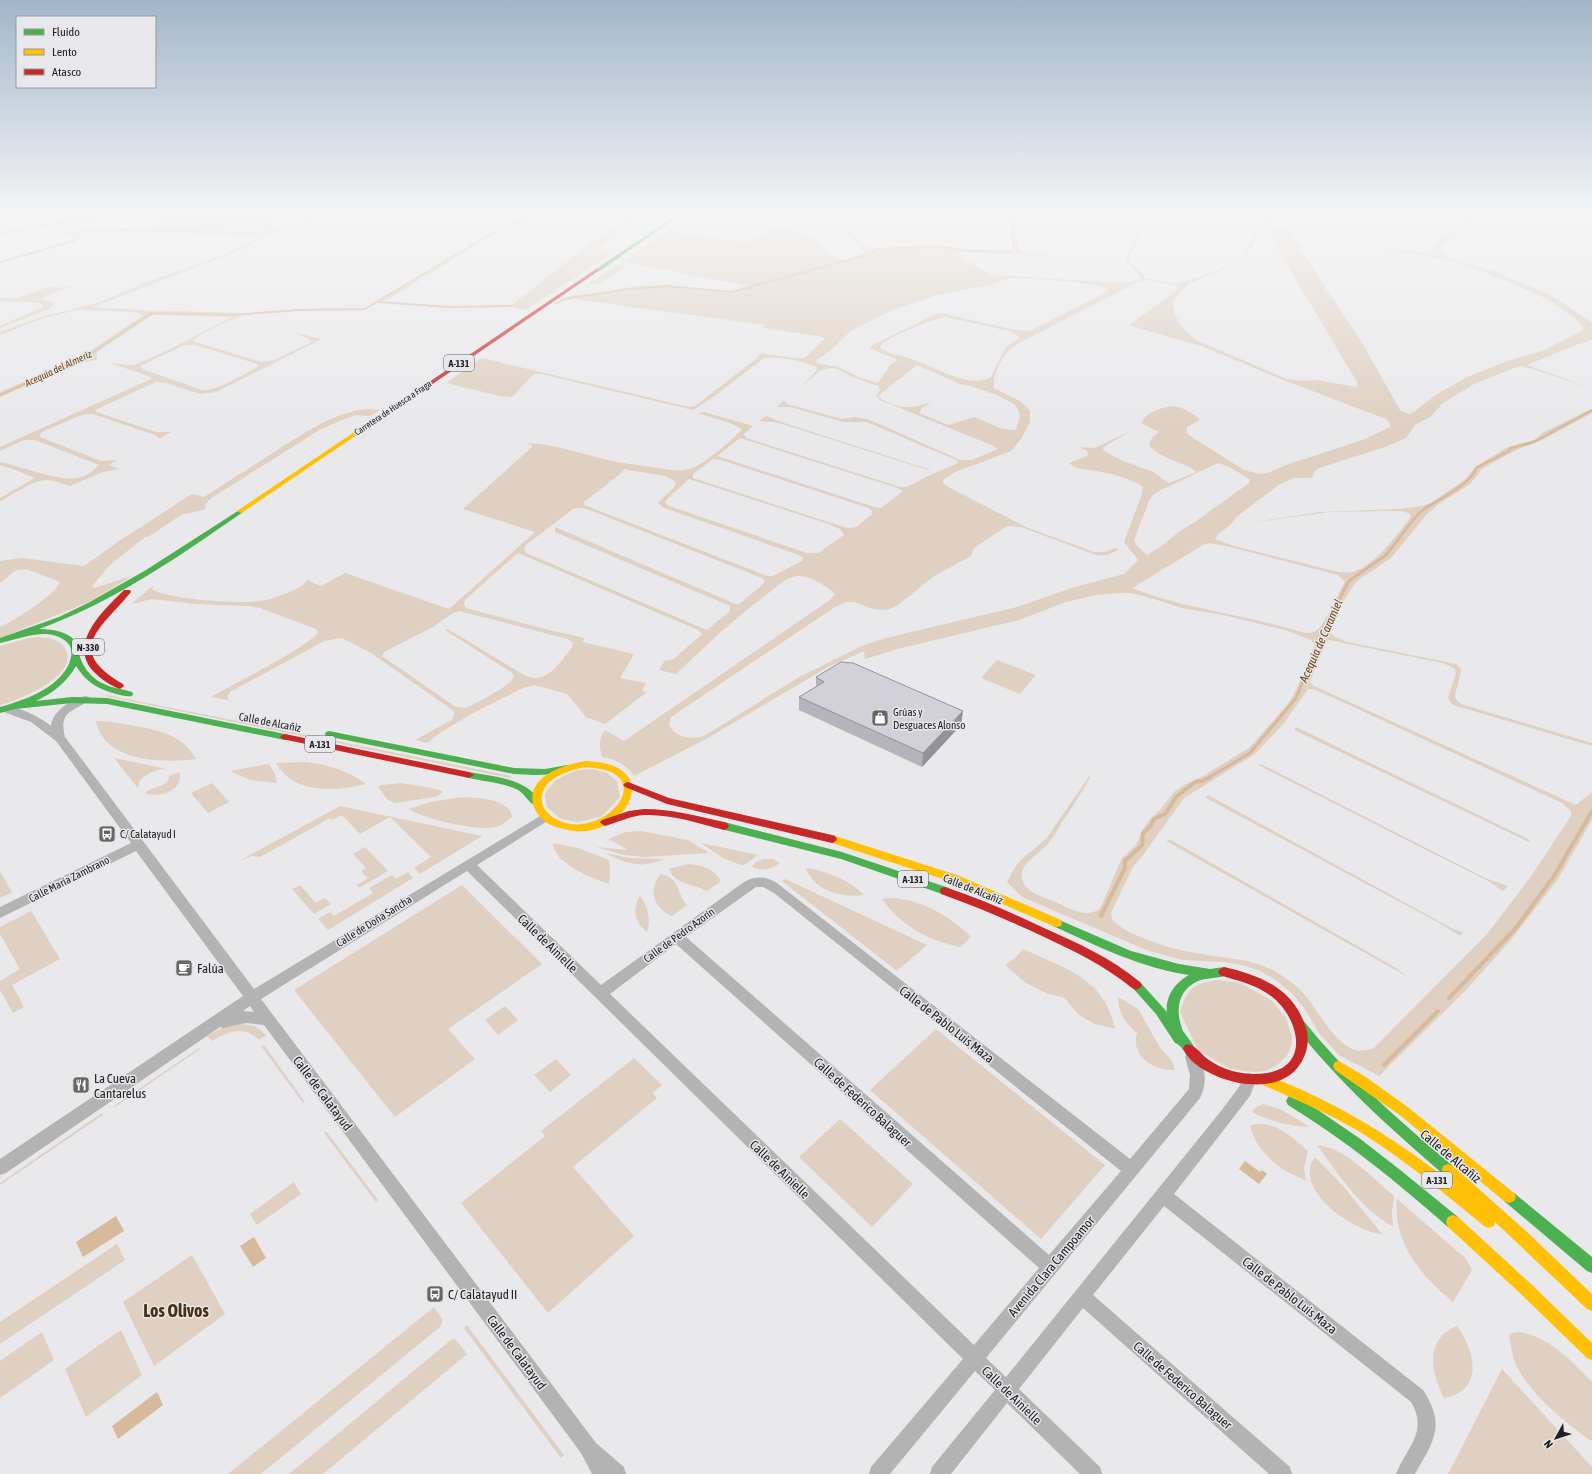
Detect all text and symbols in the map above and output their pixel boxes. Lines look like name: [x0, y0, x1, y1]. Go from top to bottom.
legend: [16, 16, 156, 88]
text: Fluido: [52, 25, 80, 39]
text: Lento: [52, 45, 77, 59]
text: Atasco: [52, 65, 82, 79]
water label: Acequia del Almeriz: [22, 348, 94, 389]
road number: A-131: [444, 355, 474, 371]
street label: Carretera de Huesca a Fraga: [353, 378, 433, 438]
water label: Acequia de Caramiel: [1296, 597, 1346, 686]
road number: N-330: [72, 639, 104, 655]
place label: Grúas y Desguaces Alonso: [893, 706, 965, 731]
shop icon: Grúas y Desguaces Alonso: [870, 708, 890, 728]
street label: Calle de Alcañiz: [238, 710, 302, 734]
road number: A-131: [305, 736, 335, 752]
bus stop icon: C/ Calatayud I: [97, 824, 117, 844]
place label: C/ Calatayud I: [120, 828, 176, 840]
street label: Calle María Zambrano: [27, 853, 111, 905]
road number: A-131: [898, 871, 928, 887]
street label: Calle de Alcañiz: [941, 872, 1005, 906]
street label: Calle de Doña Sancha: [334, 893, 414, 949]
street label: Calle de Pedro Azorín: [641, 905, 717, 965]
street label: Calle de Ainielle: [515, 911, 581, 976]
cafe icon: Falúa: [174, 958, 194, 978]
place label: Falúa: [197, 961, 224, 976]
street label: Calle de Pablo Luis Maza: [896, 983, 997, 1066]
street label: Calle de Calatayud: [290, 1053, 355, 1133]
street label: Calle de Federico Balaguer: [811, 1055, 915, 1150]
place label: La Cueva Cantarelus: [94, 1071, 146, 1101]
restaurant icon: La Cueva Cantarelus: [71, 1075, 91, 1095]
street label: Calle de Alcañiz: [1417, 1127, 1484, 1186]
street label: Calle de Ainielle: [747, 1137, 813, 1202]
road number: A-131: [1422, 1172, 1452, 1188]
street label: Avenida Clara Campoamor: [1005, 1213, 1098, 1320]
street label: Calle de Pablo Luis Maza: [1239, 1254, 1340, 1337]
bus stop icon: C/ Calatayud II: [425, 1284, 445, 1304]
place label: C/ Calatayud II: [448, 1287, 517, 1302]
district label: Los Olivos: [143, 1300, 210, 1321]
street label: Calle de Calatayud: [484, 1312, 549, 1392]
street label: Calle de Federico Balaguer: [1130, 1338, 1235, 1432]
street label: Calle de Ainielle: [979, 1363, 1045, 1428]
north arrow: [1536, 1418, 1576, 1458]
text: N: [1542, 1438, 1555, 1451]

